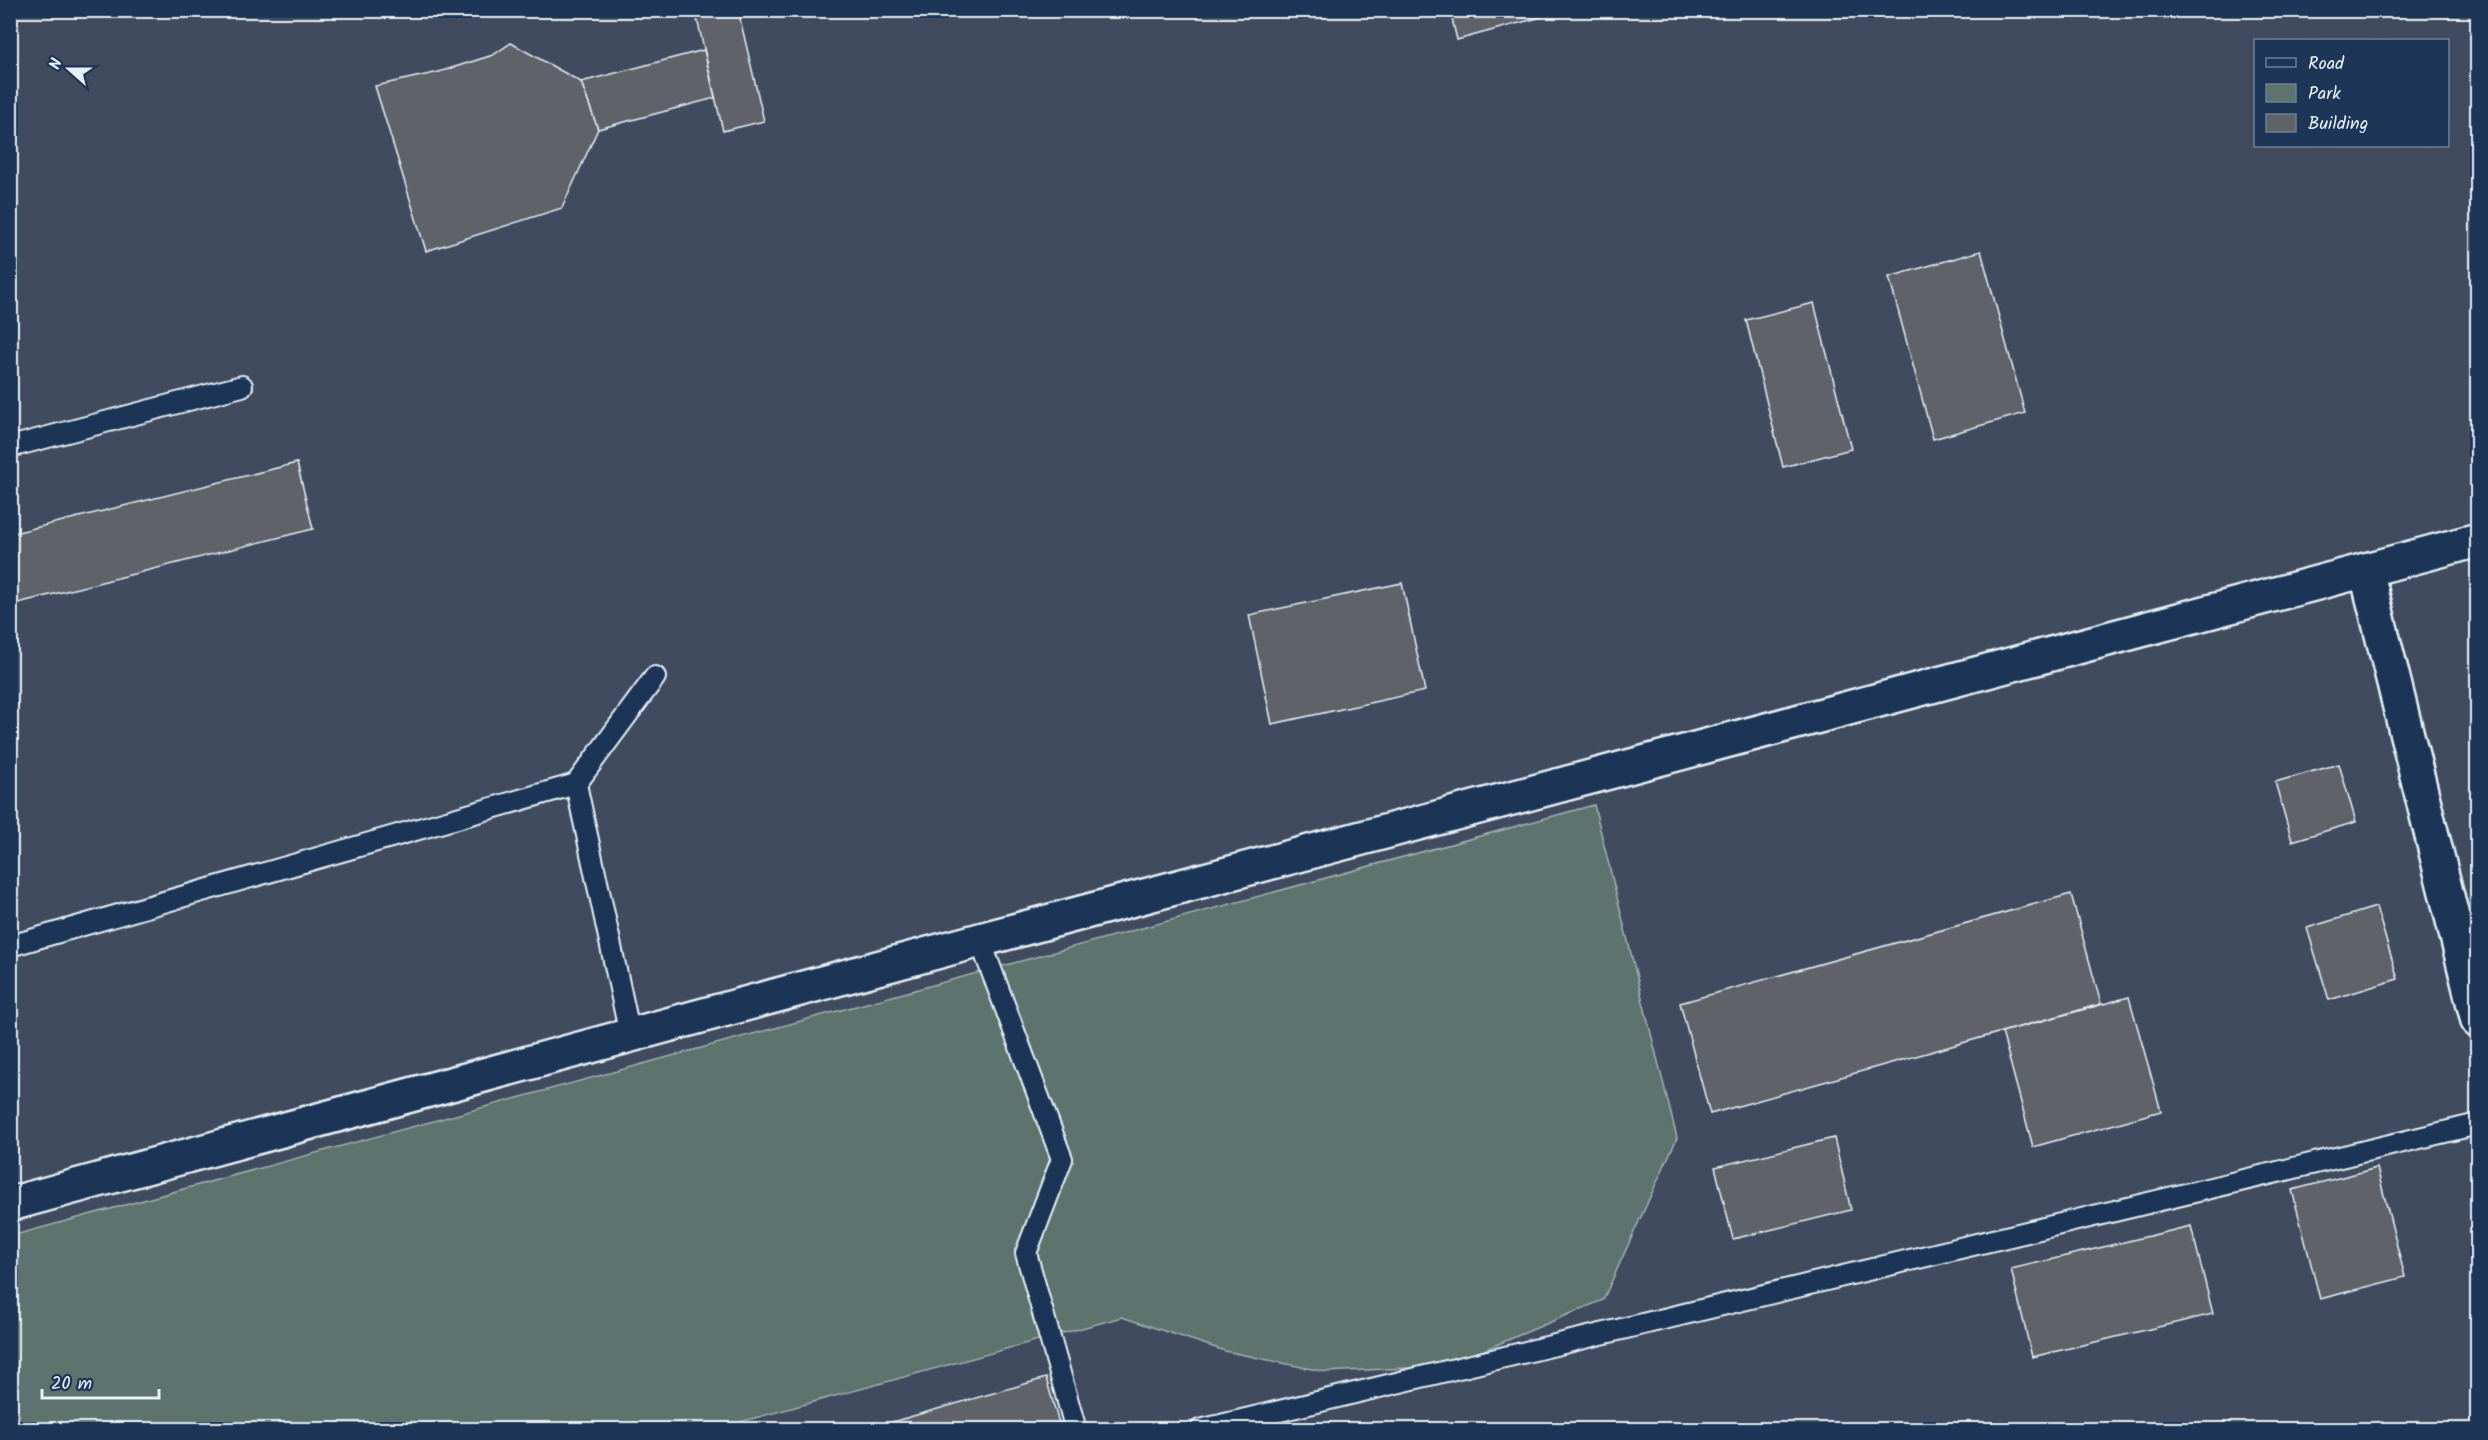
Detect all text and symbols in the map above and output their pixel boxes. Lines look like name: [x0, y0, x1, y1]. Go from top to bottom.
north arrow: [39, 39, 99, 99]
legend: [2254, 39, 2449, 147]
text: Road: [2308, 50, 2345, 79]
text: N: [43, 55, 70, 73]
text: Park: [2308, 80, 2341, 109]
text: Building: [2308, 110, 2368, 139]
scale bar: [42, 1362, 159, 1400]
text: 20 m: [51, 1370, 92, 1399]

